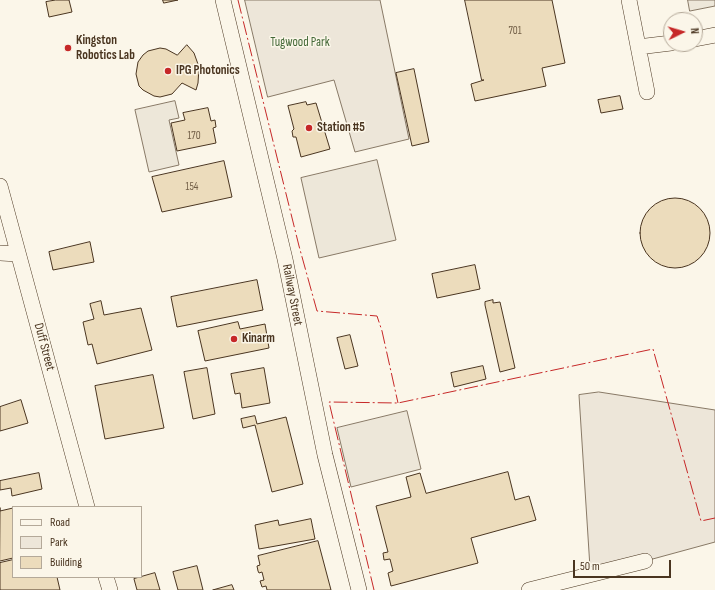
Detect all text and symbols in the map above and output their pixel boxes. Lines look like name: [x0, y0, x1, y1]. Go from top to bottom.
north arrow: [663, 12, 703, 52]
house number: 701: [508, 24, 522, 38]
text: N: [688, 28, 701, 34]
place label: Kingston Robotics Lab: [76, 33, 135, 64]
park label: Tugwood Park: [270, 35, 330, 51]
marker: Kingston Robotics Lab: [63, 43, 73, 53]
place label: IPG Photonics: [176, 63, 240, 79]
marker: IPG Photonics: [163, 66, 173, 76]
place label: Station #5: [317, 120, 365, 136]
marker: Station #5: [304, 123, 314, 133]
house number: 170: [187, 129, 201, 143]
house number: 154: [186, 180, 198, 194]
street label: Railway Street: [278, 263, 306, 327]
street label: Duff Street: [30, 321, 58, 373]
place label: Kinarm: [242, 331, 275, 347]
marker: Kinarm: [229, 334, 239, 344]
legend: [12, 506, 142, 578]
text: Road: [50, 515, 70, 530]
text: Park: [50, 535, 68, 550]
scale bar: [575, 552, 673, 578]
text: Building: [50, 555, 82, 570]
text: 50 m: [580, 559, 600, 574]

